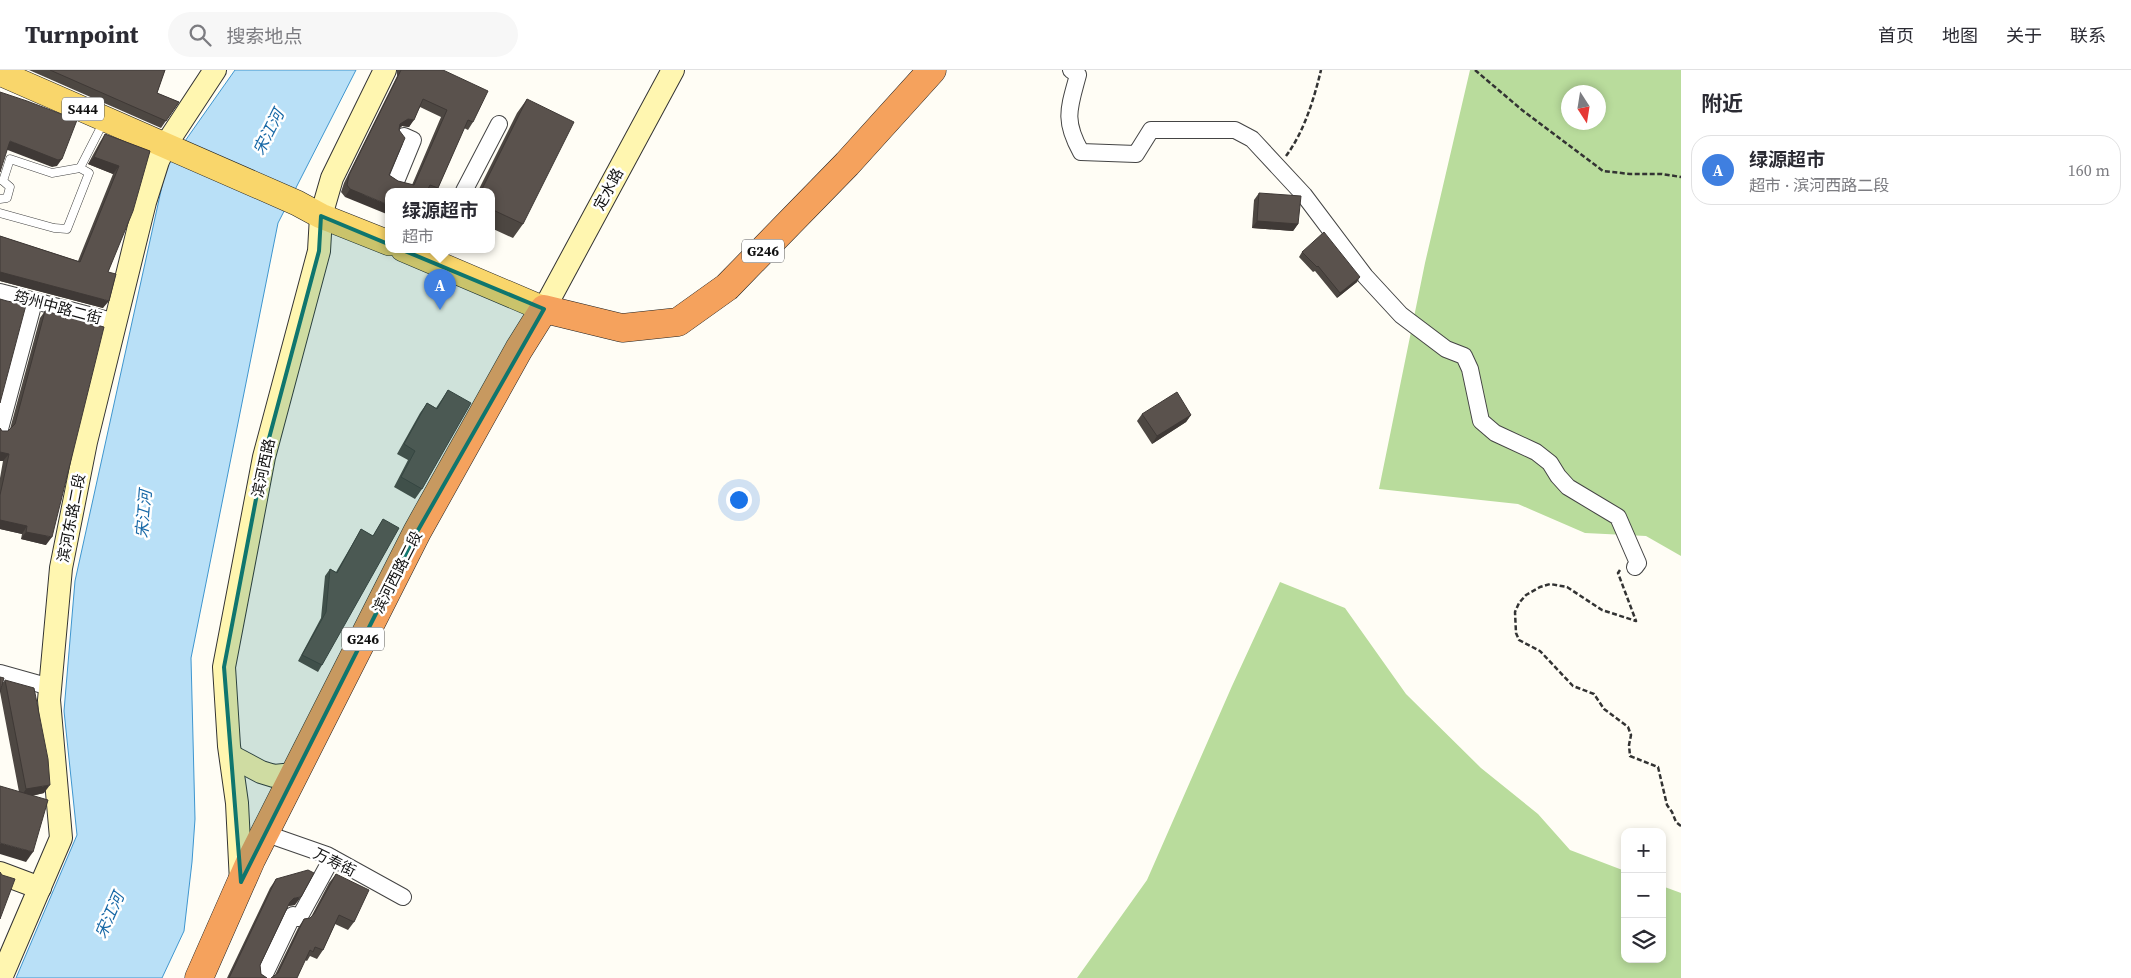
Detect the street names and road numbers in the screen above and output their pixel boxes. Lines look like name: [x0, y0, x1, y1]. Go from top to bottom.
road number: S444: [62, 98, 104, 120]
street label: 定水路: [588, 164, 628, 214]
road number: G246: [742, 240, 784, 262]
street label: 筠州中路二街: [12, 285, 104, 329]
street label: 滨河西路: [246, 436, 280, 500]
street label: 滨河东路二段: [52, 472, 90, 564]
street label: 滨河西路二段: [367, 527, 427, 617]
road number: G246: [342, 628, 384, 650]
street label: 万寿街: [310, 843, 360, 881]

